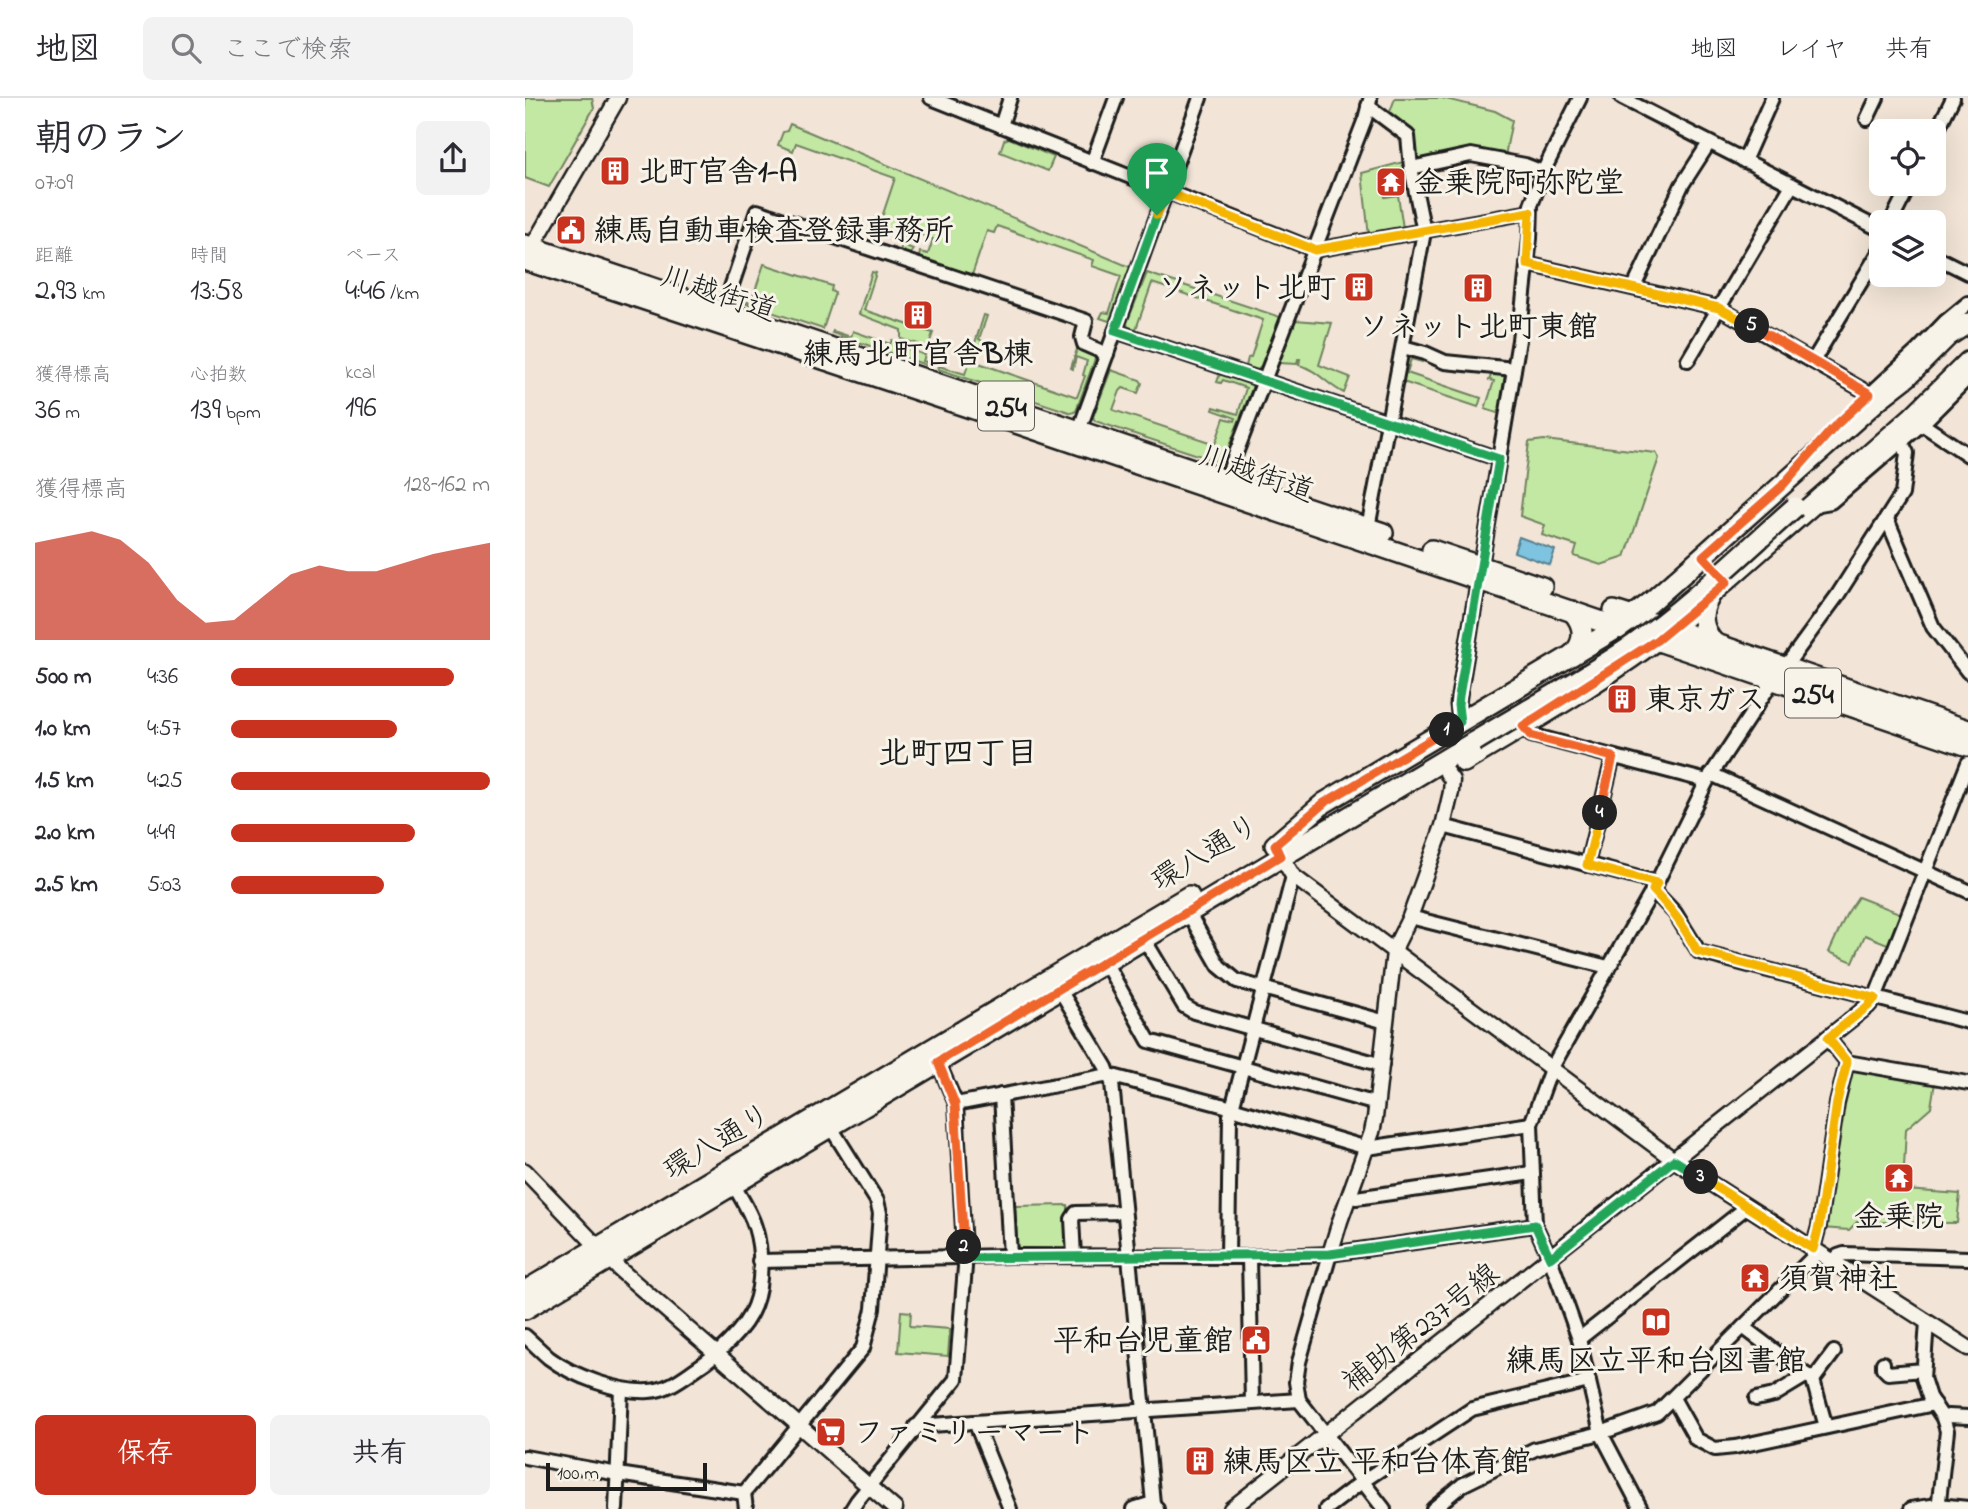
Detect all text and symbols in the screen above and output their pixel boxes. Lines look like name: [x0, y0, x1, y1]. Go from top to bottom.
search box: [143, 17, 633, 80]
text: 地図: [35, 27, 101, 75]
icon: search: [167, 29, 205, 67]
text: ここで検索: [223, 32, 353, 70]
text: 地図: [1690, 33, 1738, 68]
text: レイヤ: [1776, 33, 1847, 68]
text: 共有: [1885, 33, 1933, 68]
text: 朝のラン: [35, 113, 187, 169]
map controls: [1869, 119, 1946, 287]
button: locate: [1869, 119, 1946, 196]
button: share: [416, 121, 490, 195]
pin: [1127, 143, 1187, 215]
place label: 北町官舎1-A: [638, 152, 797, 196]
building icon: 北町官舎1-A: [598, 154, 632, 188]
icon: arrive: [1138, 154, 1176, 192]
place label: 金乗院阿弥陀堂: [1414, 163, 1624, 207]
temple icon: 金乗院阿弥陀堂: [1374, 165, 1408, 199]
text: 07:09: [35, 167, 73, 200]
button: layers: [1869, 210, 1946, 287]
place label: 練馬自動車検査登録事務所: [594, 211, 954, 255]
public building icon: 練馬自動車検査登録事務所: [554, 213, 588, 247]
text: 距離: [35, 243, 73, 270]
text: 時間: [190, 243, 228, 270]
text: ペース: [345, 243, 401, 270]
street label: 川越街道: [654, 256, 782, 335]
place label: ソネット北町: [1157, 268, 1336, 312]
text: 2.93: [35, 270, 77, 314]
text: 13:58: [190, 270, 243, 314]
text: 4:46: [345, 270, 385, 314]
building icon: ソネット北町: [1342, 270, 1376, 304]
building icon: ソネット北町東館: [1461, 271, 1495, 305]
text: km: [77, 281, 105, 308]
text: /km: [385, 281, 419, 308]
building icon: 練馬北町官舎B棟: [901, 298, 935, 332]
place label: ソネット北町東館: [1359, 307, 1597, 351]
pin: 5: [1735, 308, 1769, 344]
text: 5: [1746, 312, 1757, 339]
place label: 練馬北町官舎B棟: [803, 334, 1033, 378]
text: kcal: [345, 360, 375, 387]
text: 獲得標高: [35, 362, 111, 389]
text: 心拍数: [190, 362, 247, 389]
road number: 254: [978, 382, 1034, 430]
text: 196: [345, 387, 377, 431]
text: 36: [35, 389, 61, 433]
text: 139: [190, 389, 221, 433]
text: m: [61, 400, 80, 427]
text: bpm: [221, 400, 261, 427]
street label: 川越街道: [1192, 436, 1320, 516]
text: 128–162 m: [404, 469, 490, 502]
text: 獲得標高: [35, 474, 127, 507]
text: 500 m: [35, 661, 92, 694]
text: 4:36: [147, 661, 178, 694]
road number: 254: [1785, 668, 1841, 718]
place label: 東京ガス: [1645, 680, 1766, 724]
building icon: 東京ガス: [1605, 682, 1639, 716]
pin: 1: [1429, 712, 1465, 748]
text: 1.0 km: [35, 713, 91, 746]
text: 4:57: [147, 713, 181, 746]
text: 1: [1443, 716, 1450, 743]
district label: 北町四丁目: [878, 732, 1038, 779]
text: 1.5 km: [35, 765, 94, 798]
text: 4:25: [147, 765, 183, 798]
pin: 4: [1583, 796, 1617, 830]
text: 4: [1596, 799, 1603, 826]
street label: 環八通り: [1144, 805, 1269, 904]
text: 2.0 km: [35, 817, 95, 850]
text: 4:49: [147, 817, 175, 850]
text: 2.5 km: [35, 869, 98, 902]
text: 5:03: [147, 869, 182, 902]
street label: 環八通り: [656, 1094, 781, 1193]
pin: 3: [1683, 1160, 1719, 1194]
temple icon: 金乗院: [1882, 1161, 1916, 1195]
text: 3: [1697, 1163, 1704, 1190]
place label: 金乗院: [1854, 1197, 1944, 1241]
pin: 2: [947, 1230, 982, 1264]
text: 2: [959, 1233, 968, 1260]
street label: 補助第237号線: [1334, 1254, 1510, 1405]
place label: 須賀神社: [1778, 1259, 1898, 1303]
temple icon: 須賀神社: [1738, 1261, 1772, 1295]
library icon: 練馬区立平和台図書館: [1639, 1305, 1673, 1339]
place label: 平和台児童館: [1053, 1321, 1233, 1365]
public building icon: 平和台児童館: [1239, 1323, 1273, 1357]
place label: 練馬区立平和台図書館: [1506, 1341, 1806, 1385]
place label: ファミリーマート: [854, 1413, 1095, 1457]
button: 保存: [35, 1415, 256, 1495]
button: 共有: [270, 1415, 490, 1495]
supermarket icon: ファミリーマート: [814, 1415, 848, 1449]
place label: 練馬区立 平和台体育館: [1223, 1442, 1531, 1486]
building icon: 練馬区立 平和台体育館: [1183, 1444, 1217, 1478]
scale bar: [546, 1460, 707, 1492]
text: 100 m: [557, 1461, 599, 1488]

